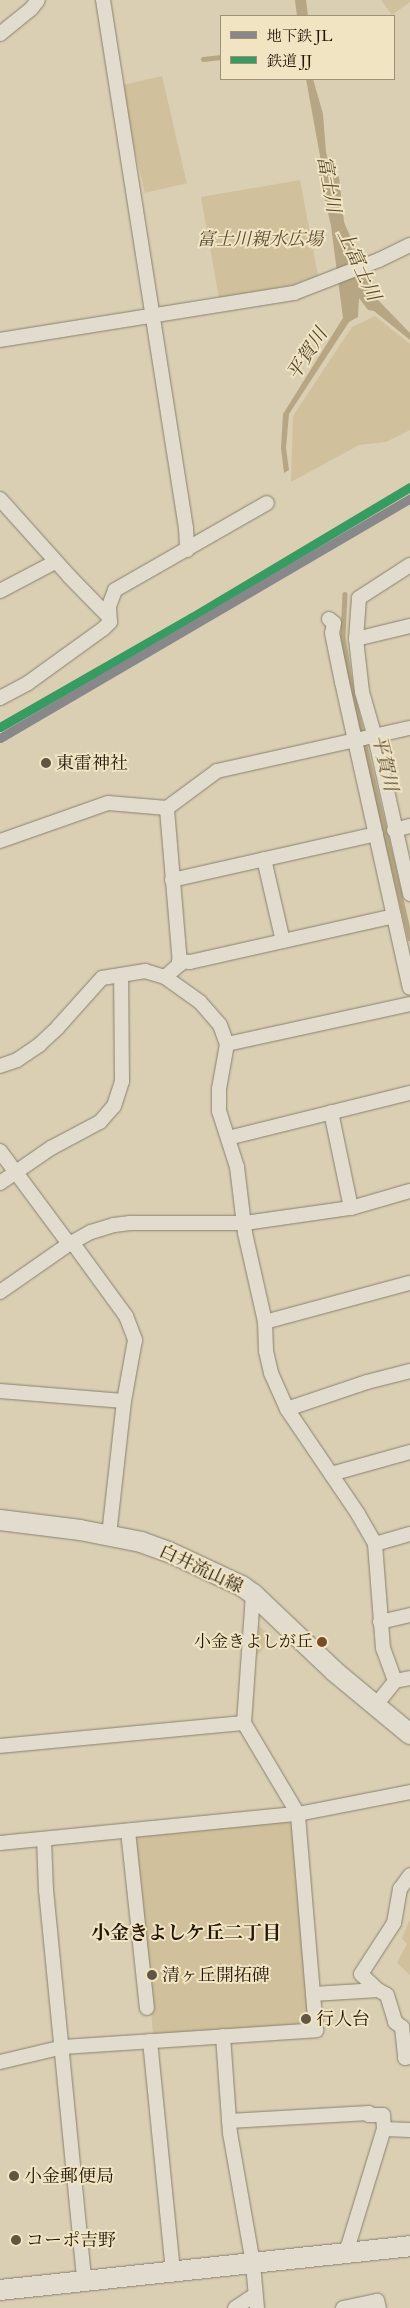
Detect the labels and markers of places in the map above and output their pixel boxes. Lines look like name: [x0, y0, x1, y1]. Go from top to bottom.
place label: 東雷神社: [56, 752, 128, 774]
marker: 東雷神社: [40, 757, 52, 769]
place label: 小金きよしが丘: [194, 1632, 313, 1652]
marker: 小金きよしが丘: [317, 1637, 327, 1647]
place label: 清ヶ丘開拓碑: [162, 1964, 270, 1986]
marker: 清ヶ丘開拓碑: [146, 1969, 158, 1981]
place label: 行人台: [316, 2008, 370, 2030]
marker: 行人台: [300, 2013, 312, 2025]
place label: 小金郵便局: [24, 2165, 114, 2187]
marker: 小金郵便局: [8, 2170, 20, 2182]
place label: コーポ吉野: [26, 2229, 116, 2251]
marker: コーポ吉野: [10, 2234, 22, 2246]

